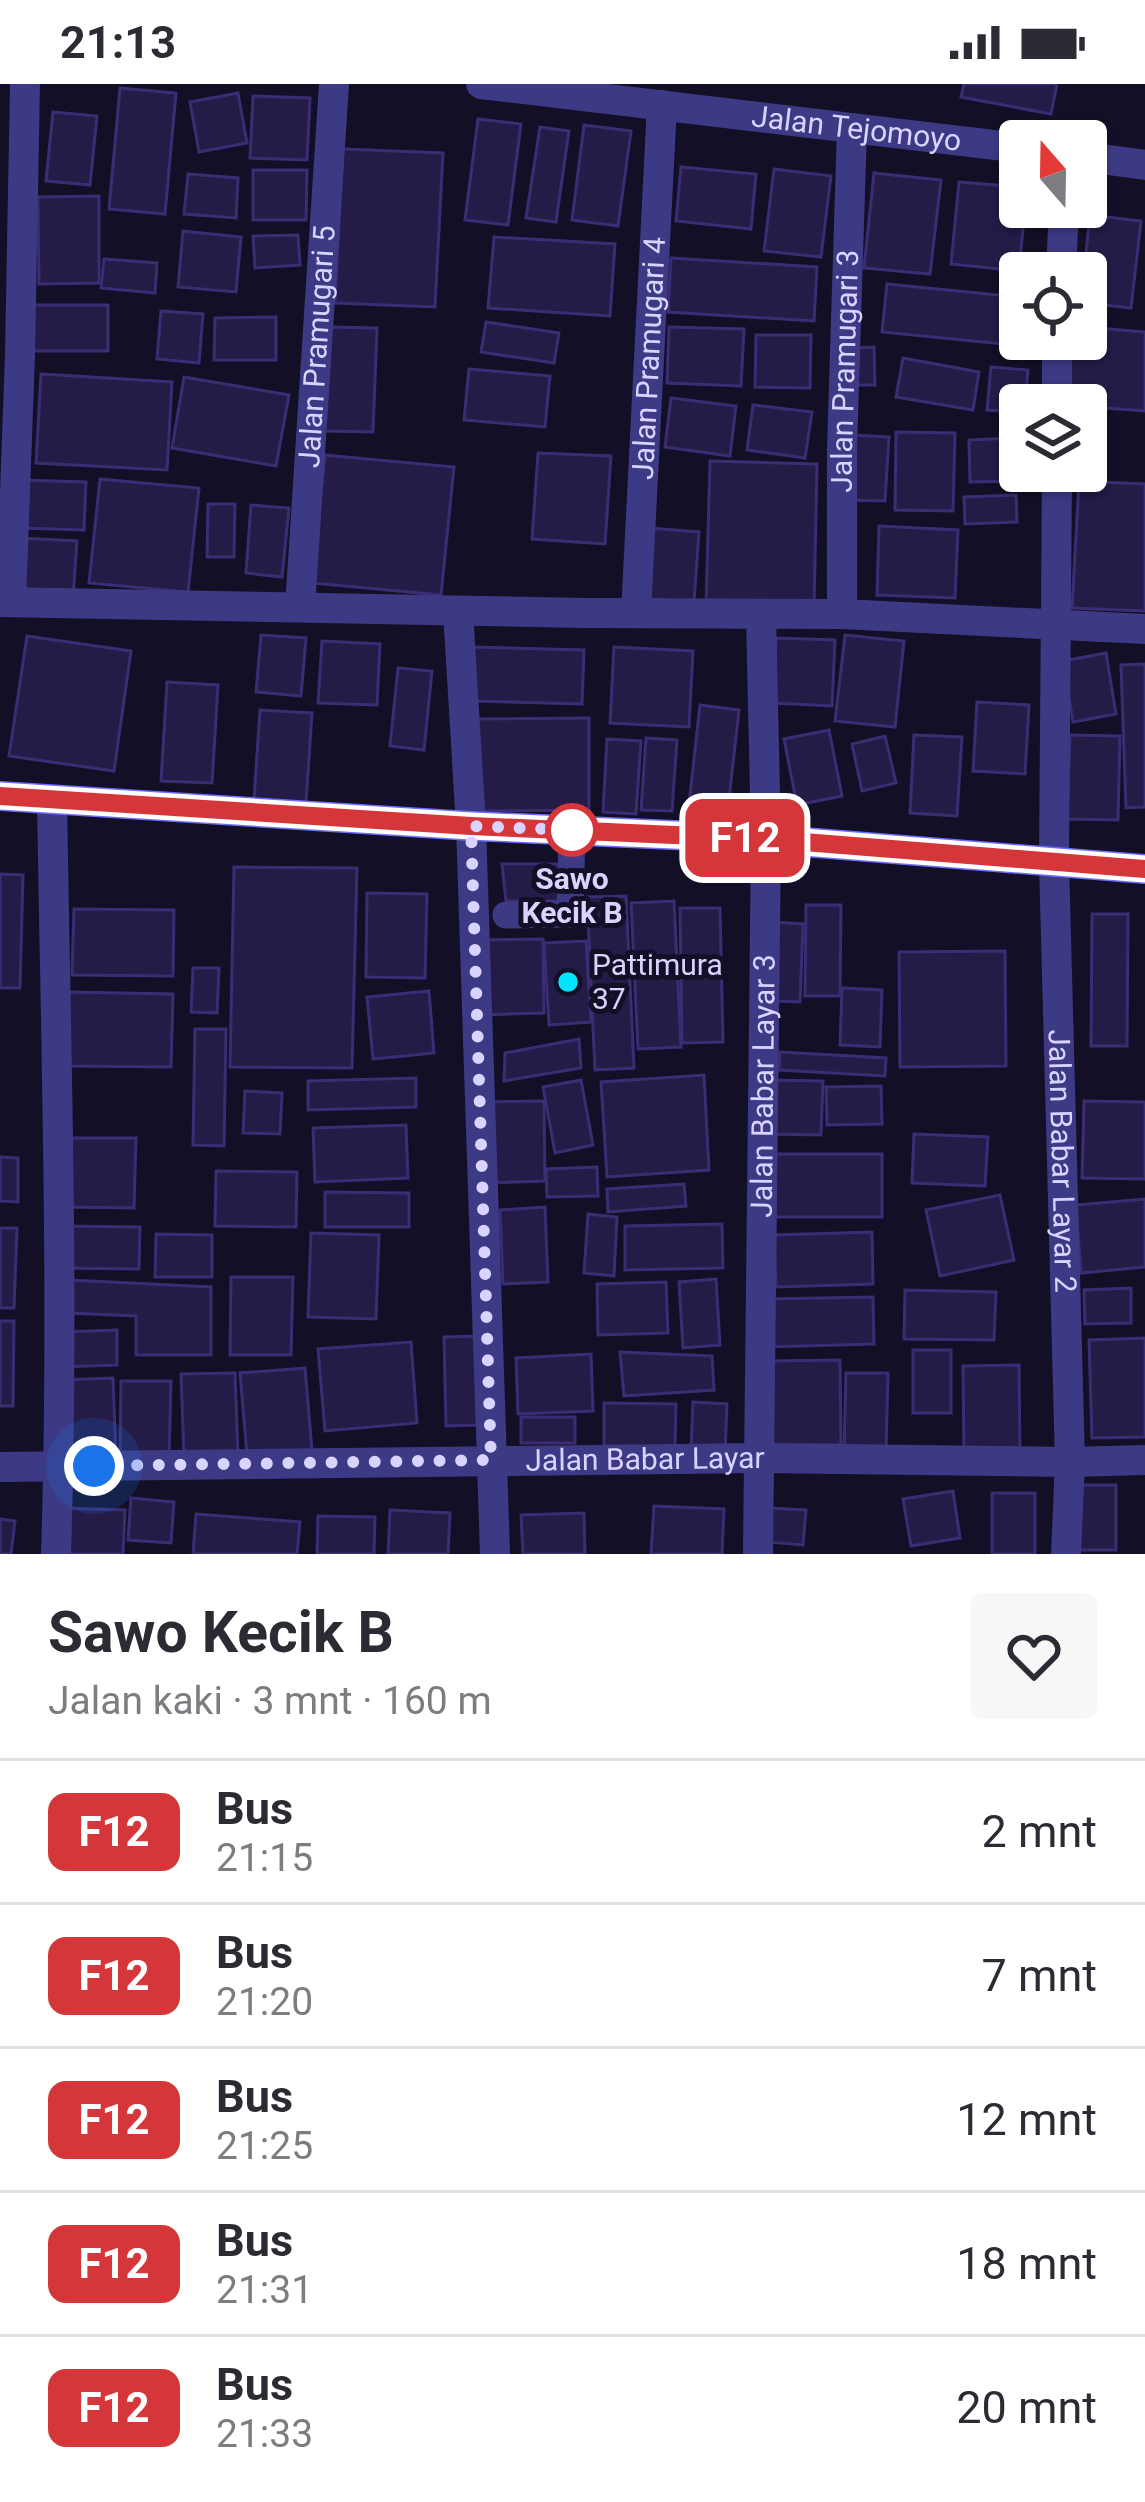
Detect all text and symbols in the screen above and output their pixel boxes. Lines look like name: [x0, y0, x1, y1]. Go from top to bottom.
text: 21:13: [60, 16, 176, 69]
street label: Jalan Tejomoyo: [750, 98, 963, 158]
north arrow: [999, 120, 1107, 228]
map controls: [999, 120, 1107, 492]
street label: Jalan Pramugari 5: [291, 224, 342, 469]
street label: Jalan Pramugari 4: [625, 236, 672, 481]
street label: Jalan Pramugari 3: [824, 249, 865, 493]
button: locate: [999, 252, 1107, 360]
button: layers: [999, 384, 1107, 492]
line badge: F12: [676, 799, 814, 877]
marker: Sawo Kecik B: [547, 805, 597, 855]
text: F12: [709, 813, 781, 862]
place label: Sawo Kecik B: [521, 861, 623, 930]
place label: Pattimura 37: [592, 947, 723, 1016]
street label: Jalan Babar Layar 3: [744, 954, 782, 1218]
marker: Pattimura 37: [555, 969, 581, 995]
street label: Jalan Babar Layar 2: [1041, 1029, 1083, 1293]
your location: [64, 1436, 124, 1496]
street label: Jalan Babar Layar: [525, 1440, 765, 1478]
button: heart: [971, 1593, 1097, 1719]
text: Sawo Kecik B: [48, 1599, 394, 1666]
text: Jalan kaki · 3 mnt · 160 m: [48, 1678, 492, 1724]
text: Bus: [216, 1782, 293, 1835]
text: 2 mnt: [982, 1805, 1097, 1858]
text: F12: [78, 1807, 150, 1856]
text: 21:15: [216, 1835, 313, 1881]
text: Bus: [216, 1926, 293, 1979]
text: 7 mnt: [982, 1949, 1097, 2002]
text: F12: [78, 1951, 150, 2000]
text: 21:20: [216, 1979, 313, 2025]
text: Bus: [216, 2070, 293, 2123]
text: 12 mnt: [956, 2093, 1097, 2146]
text: F12: [78, 2095, 150, 2144]
text: 21:25: [216, 2123, 313, 2169]
text: Bus: [216, 2214, 293, 2267]
text: 18 mnt: [956, 2237, 1097, 2290]
text: F12: [78, 2239, 150, 2288]
text: 21:31: [216, 2267, 313, 2313]
text: Bus: [216, 2358, 293, 2411]
text: 20 mnt: [956, 2381, 1097, 2434]
text: F12: [78, 2383, 150, 2432]
text: 21:33: [216, 2411, 313, 2457]

